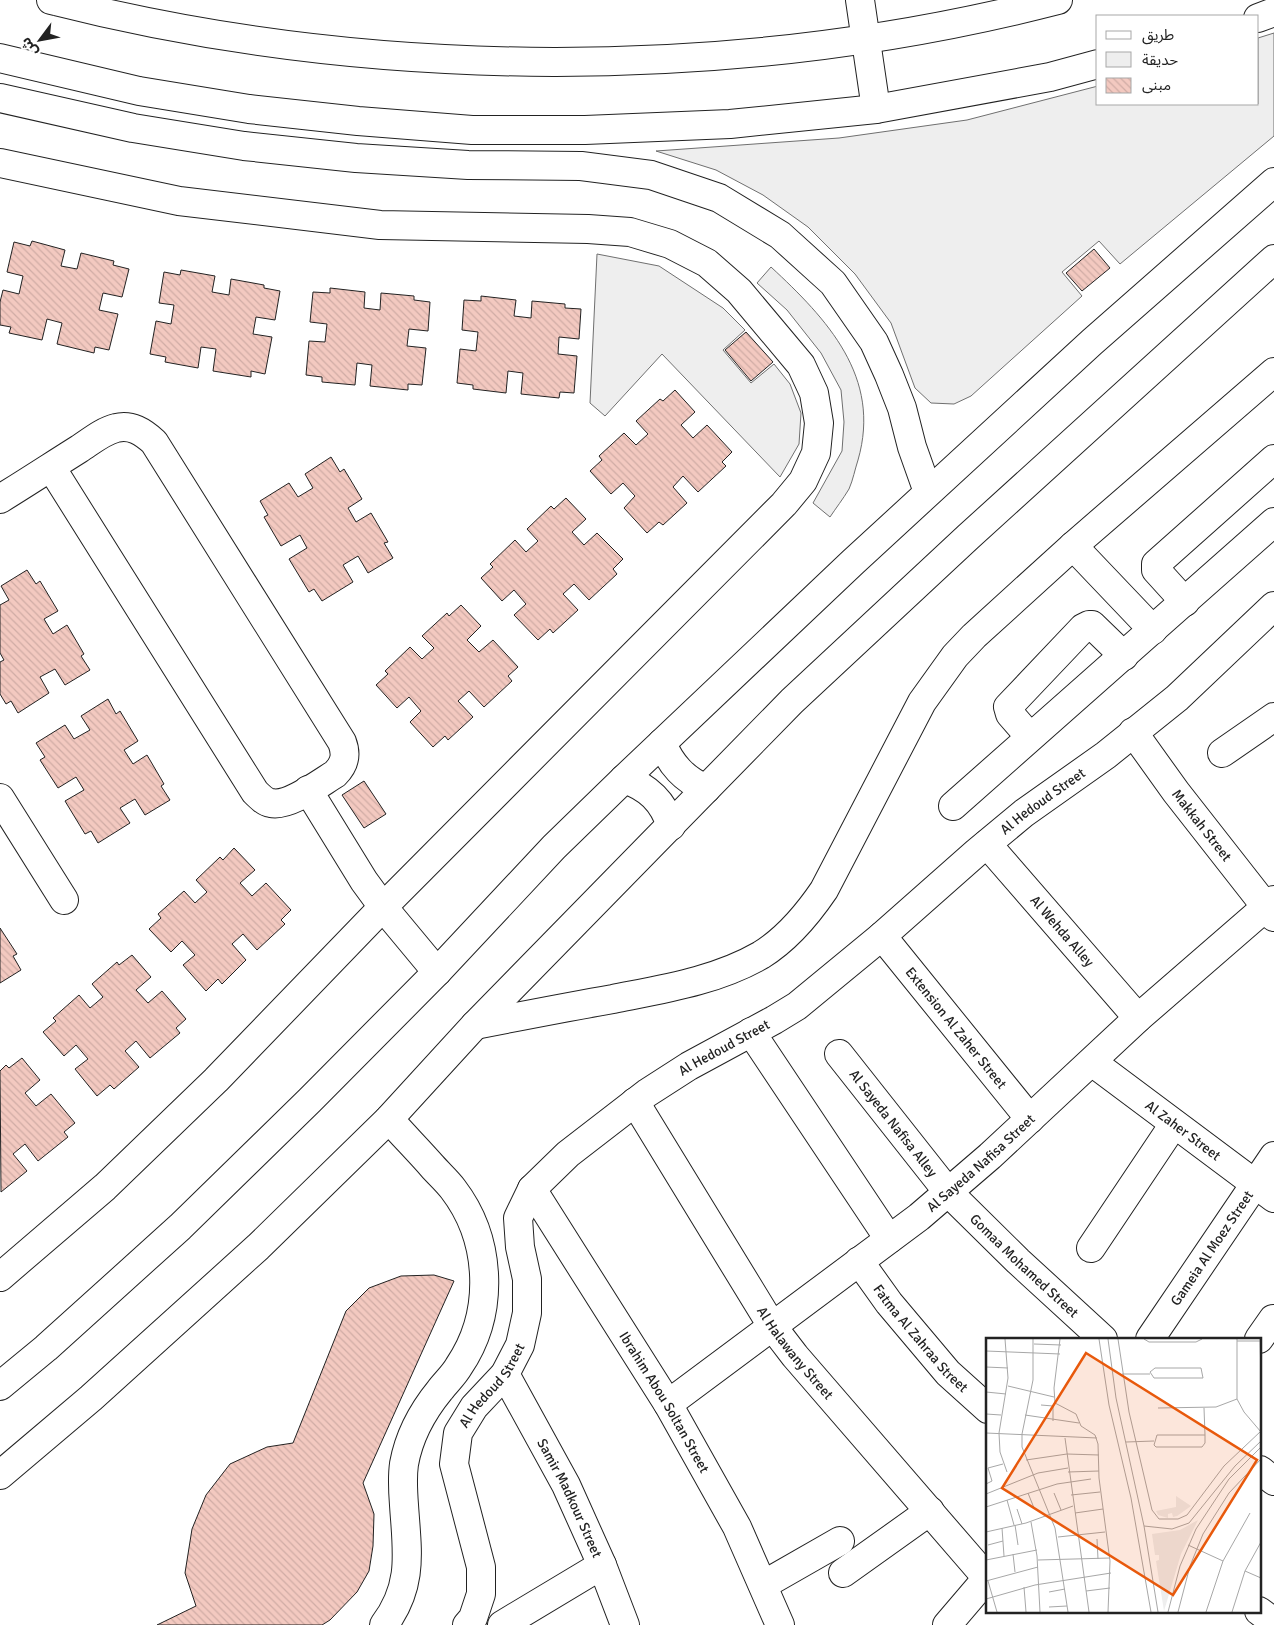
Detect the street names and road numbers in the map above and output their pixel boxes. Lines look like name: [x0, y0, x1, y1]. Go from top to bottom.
street label: Al Hedoud Street: [997, 764, 1089, 838]
street label: Makkah Street: [1168, 786, 1235, 865]
street label: Al Wehda Alley: [1026, 892, 1098, 971]
street label: Extension Al Zaher Street: [902, 964, 1010, 1092]
street label: Al Hedoud Street: [675, 1016, 773, 1080]
street label: Al Sayeda Nafisa Alley: [846, 1066, 941, 1181]
street label: Al Zaher Street: [1142, 1097, 1224, 1164]
street label: Al Sayeda Nafisa Street: [923, 1111, 1039, 1216]
street label: Gameia Al Moez Street: [1167, 1187, 1257, 1309]
street label: Gomaa Mohamed Street: [966, 1211, 1082, 1321]
street label: Fatma Al Zahraa Street: [869, 1281, 972, 1396]
street label: Al Halawany Street: [753, 1303, 837, 1403]
street label: Ibrahim Abou Soltan Street: [615, 1329, 713, 1476]
street label: Al Hedoud Street: [455, 1340, 529, 1431]
street label: Samir Madkour Street: [533, 1436, 606, 1560]

